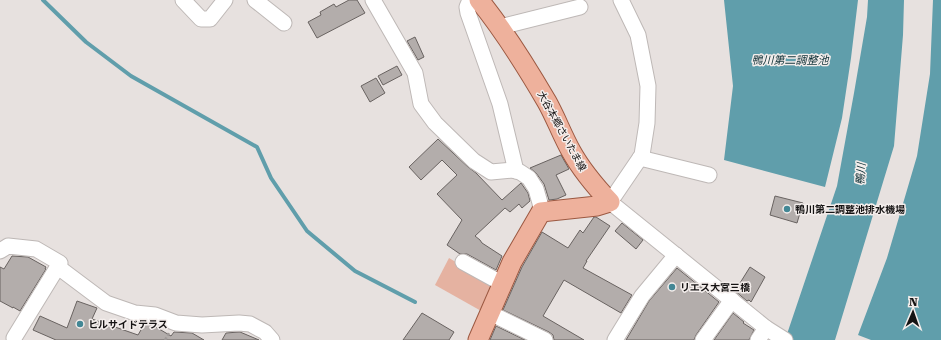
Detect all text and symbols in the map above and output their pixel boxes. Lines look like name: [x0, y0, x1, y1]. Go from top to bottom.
water label: 鴨川第二調整池: [752, 54, 829, 67]
street label: 大谷本郷さいたま線: [535, 89, 589, 173]
water label: 鴨川: [854, 162, 868, 185]
marker: 鴨川第二調整池排水機場: [782, 204, 792, 214]
place label: 鴨川第二調整池排水機場: [795, 204, 905, 215]
marker: リエス大宮三橋: [667, 282, 677, 292]
place label: リエス大宮三橋: [680, 282, 750, 293]
north arrow: [893, 292, 933, 332]
text: N: [909, 296, 918, 309]
marker: ヒルサイドテラス: [75, 319, 85, 329]
place label: ヒルサイドテラス: [88, 319, 168, 330]

